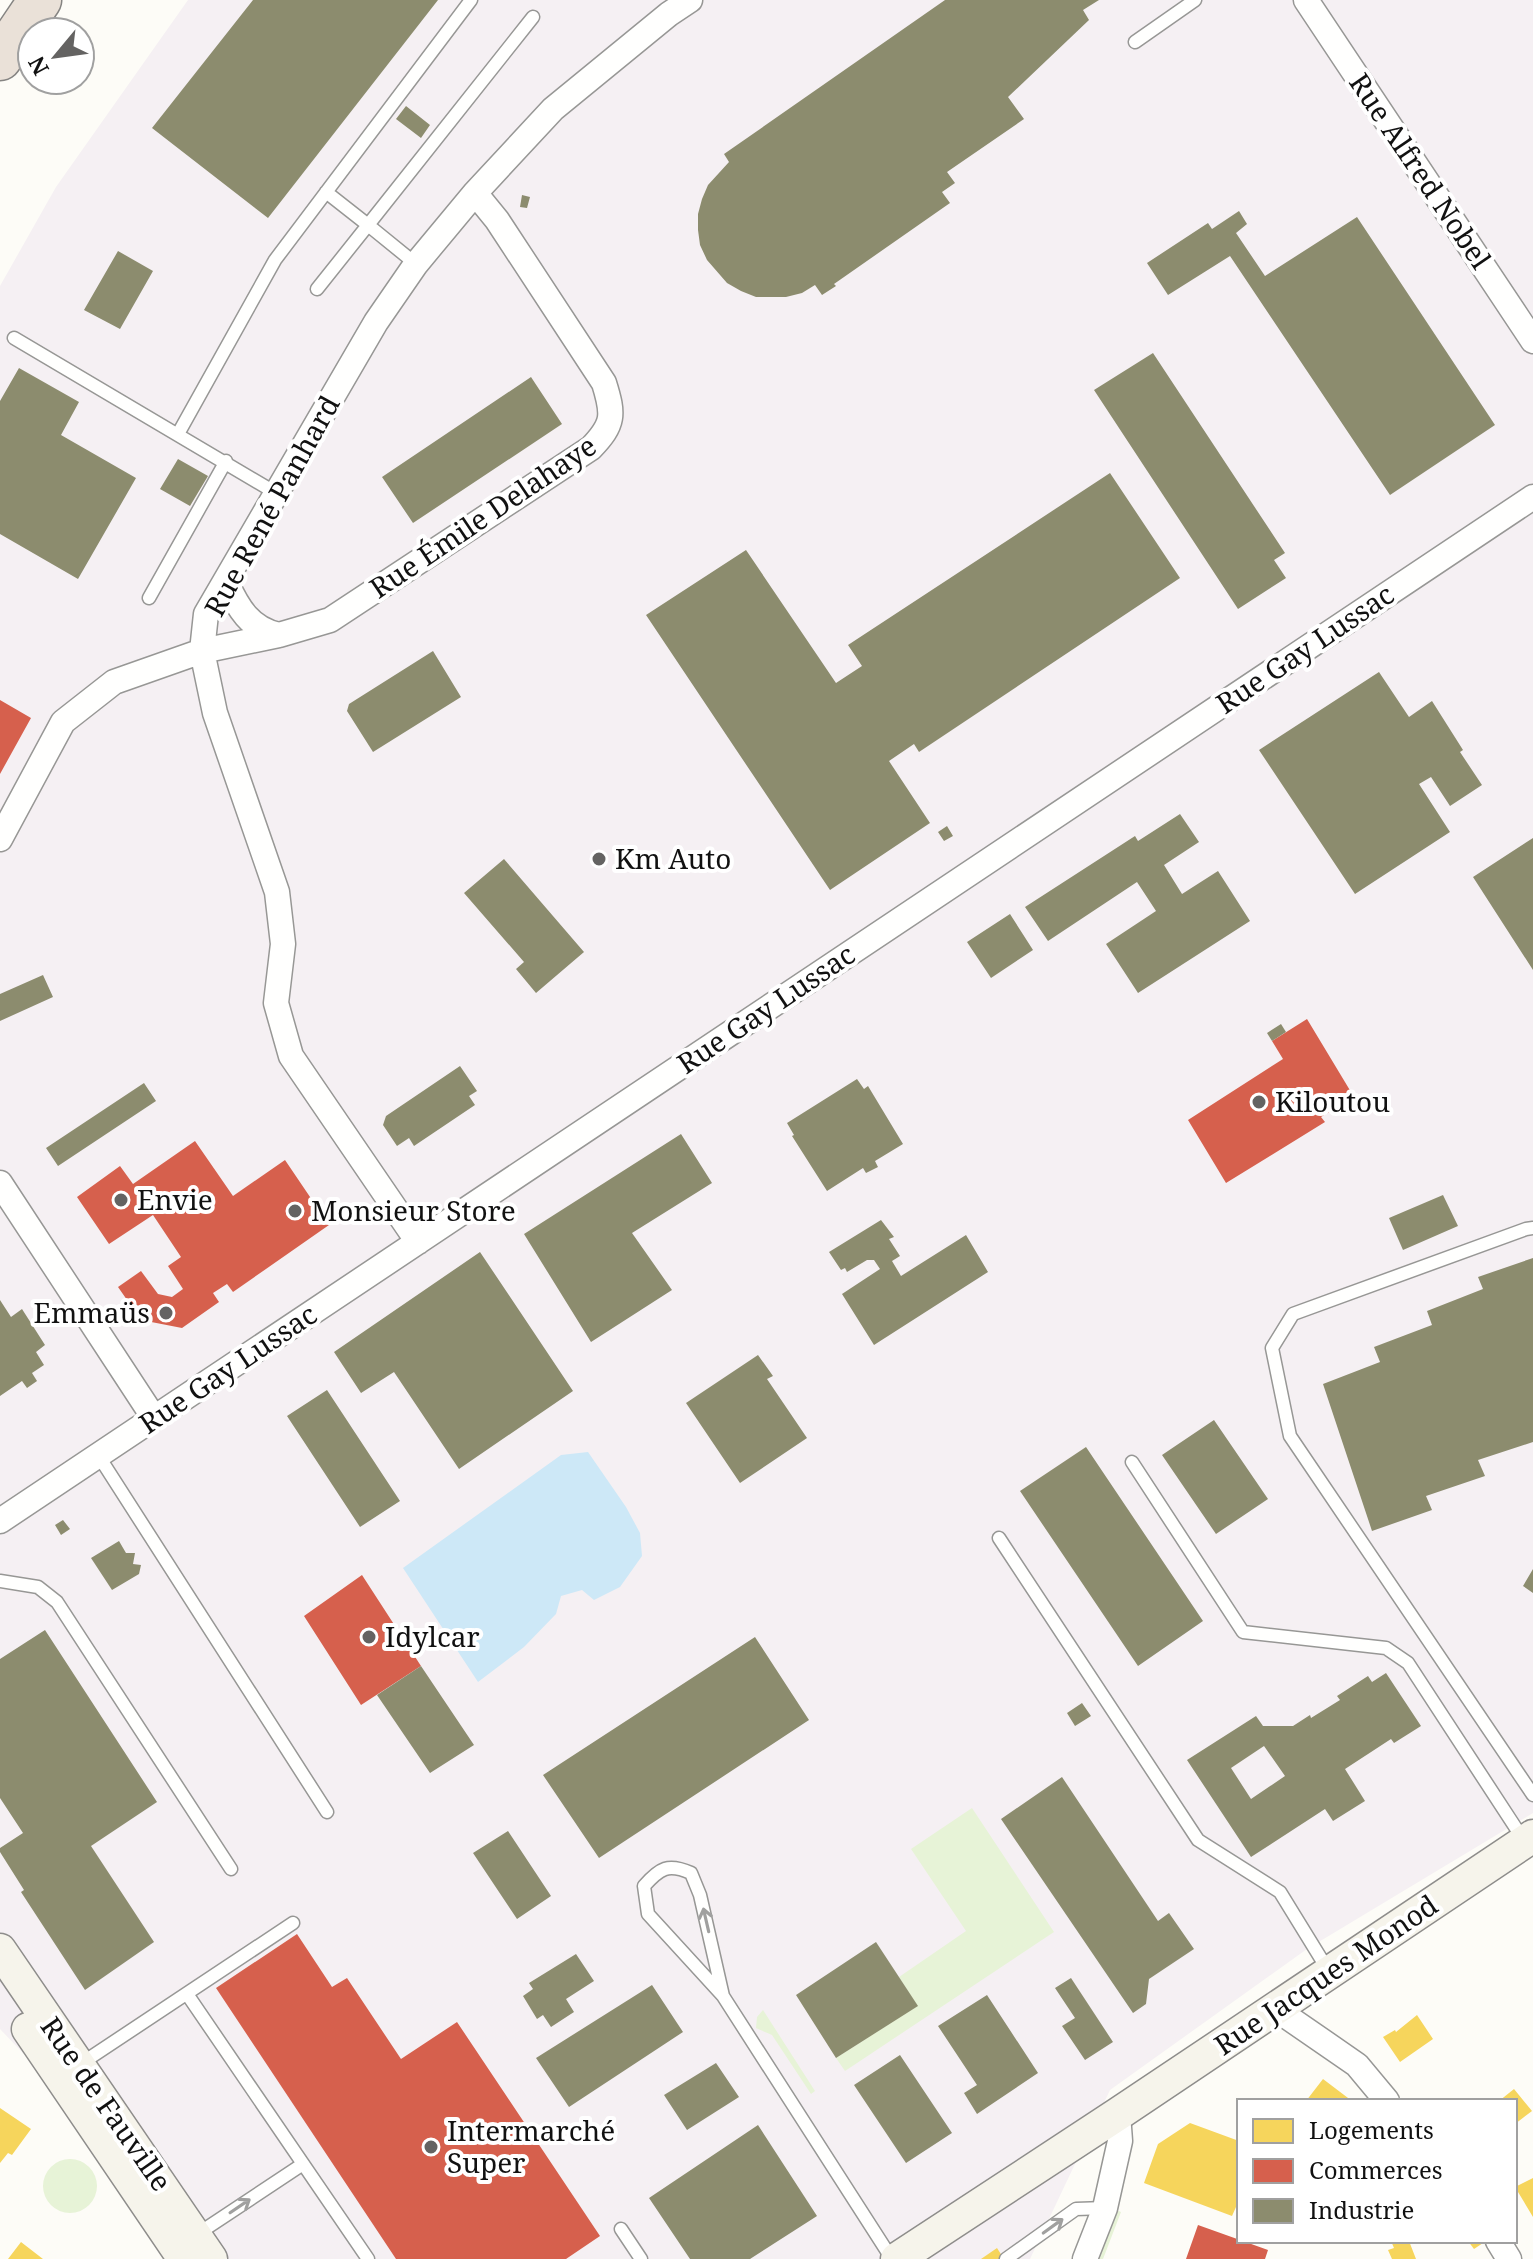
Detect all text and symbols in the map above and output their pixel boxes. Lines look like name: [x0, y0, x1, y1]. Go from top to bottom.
north arrow: [16, 16, 96, 96]
text: N: [20, 51, 55, 81]
street label: Rue Alfred Nobel: [1341, 65, 1501, 276]
street label: Rue René Panhard: [195, 388, 348, 623]
street label: Rue Émile Delahaye: [362, 426, 603, 606]
street label: Rue Gay Lussac: [1208, 575, 1401, 722]
place label: Km Auto: [615, 839, 731, 877]
marker: Km Auto: [590, 850, 608, 868]
street label: Rue Gay Lussac: [669, 935, 862, 1082]
place label: Kiloutou: [1275, 1082, 1390, 1120]
marker: Kiloutou: [1250, 1093, 1268, 1111]
place label: Envie: [137, 1180, 213, 1218]
marker: Envie: [112, 1191, 130, 1209]
place label: Monsieur Store: [311, 1191, 516, 1229]
marker: Monsieur Store: [286, 1202, 304, 1220]
place label: Emmaüs: [33, 1293, 150, 1331]
street label: Rue Gay Lussac: [131, 1295, 324, 1442]
marker: Emmaüs: [157, 1304, 175, 1322]
place label: Idylcar: [385, 1617, 480, 1655]
marker: Idylcar: [360, 1628, 378, 1646]
street label: Rue Jacques Monod: [1206, 1885, 1445, 2063]
one-way arrow: [698, 1907, 713, 1933]
street label: Rue de Fauville: [33, 2009, 181, 2198]
legend: [1237, 2099, 1517, 2243]
place label: Intermarché Super: [447, 2111, 615, 2181]
text: Logements: [1309, 2113, 1434, 2146]
marker: Intermarché Super: [422, 2138, 440, 2156]
text: Commerces: [1309, 2153, 1443, 2186]
text: Industrie: [1309, 2193, 1414, 2226]
one-way arrow: [228, 2198, 251, 2214]
one-way arrow: [1042, 2217, 1063, 2234]

